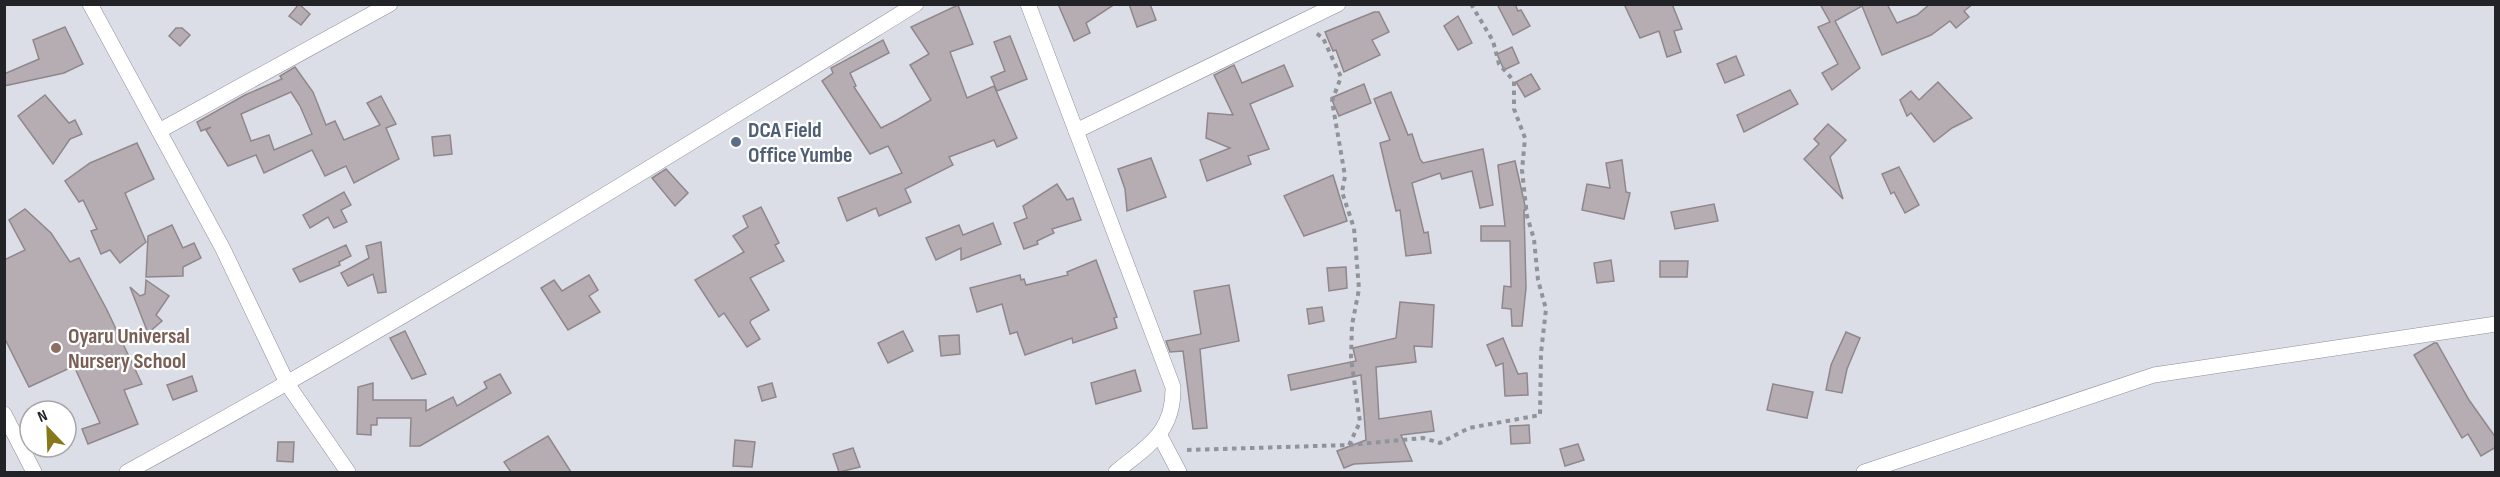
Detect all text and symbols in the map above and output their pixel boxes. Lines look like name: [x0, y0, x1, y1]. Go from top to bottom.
place label: DCA Field Office Yumbe: [748, 117, 852, 169]
marker: DCA Field Office Yumbe: [729, 135, 743, 149]
place label: Oyaru Universal Nursery School: [68, 323, 190, 375]
marker: Oyaru Universal Nursery School: [49, 341, 63, 355]
north arrow: [18, 399, 78, 459]
text: N: [35, 406, 50, 427]

